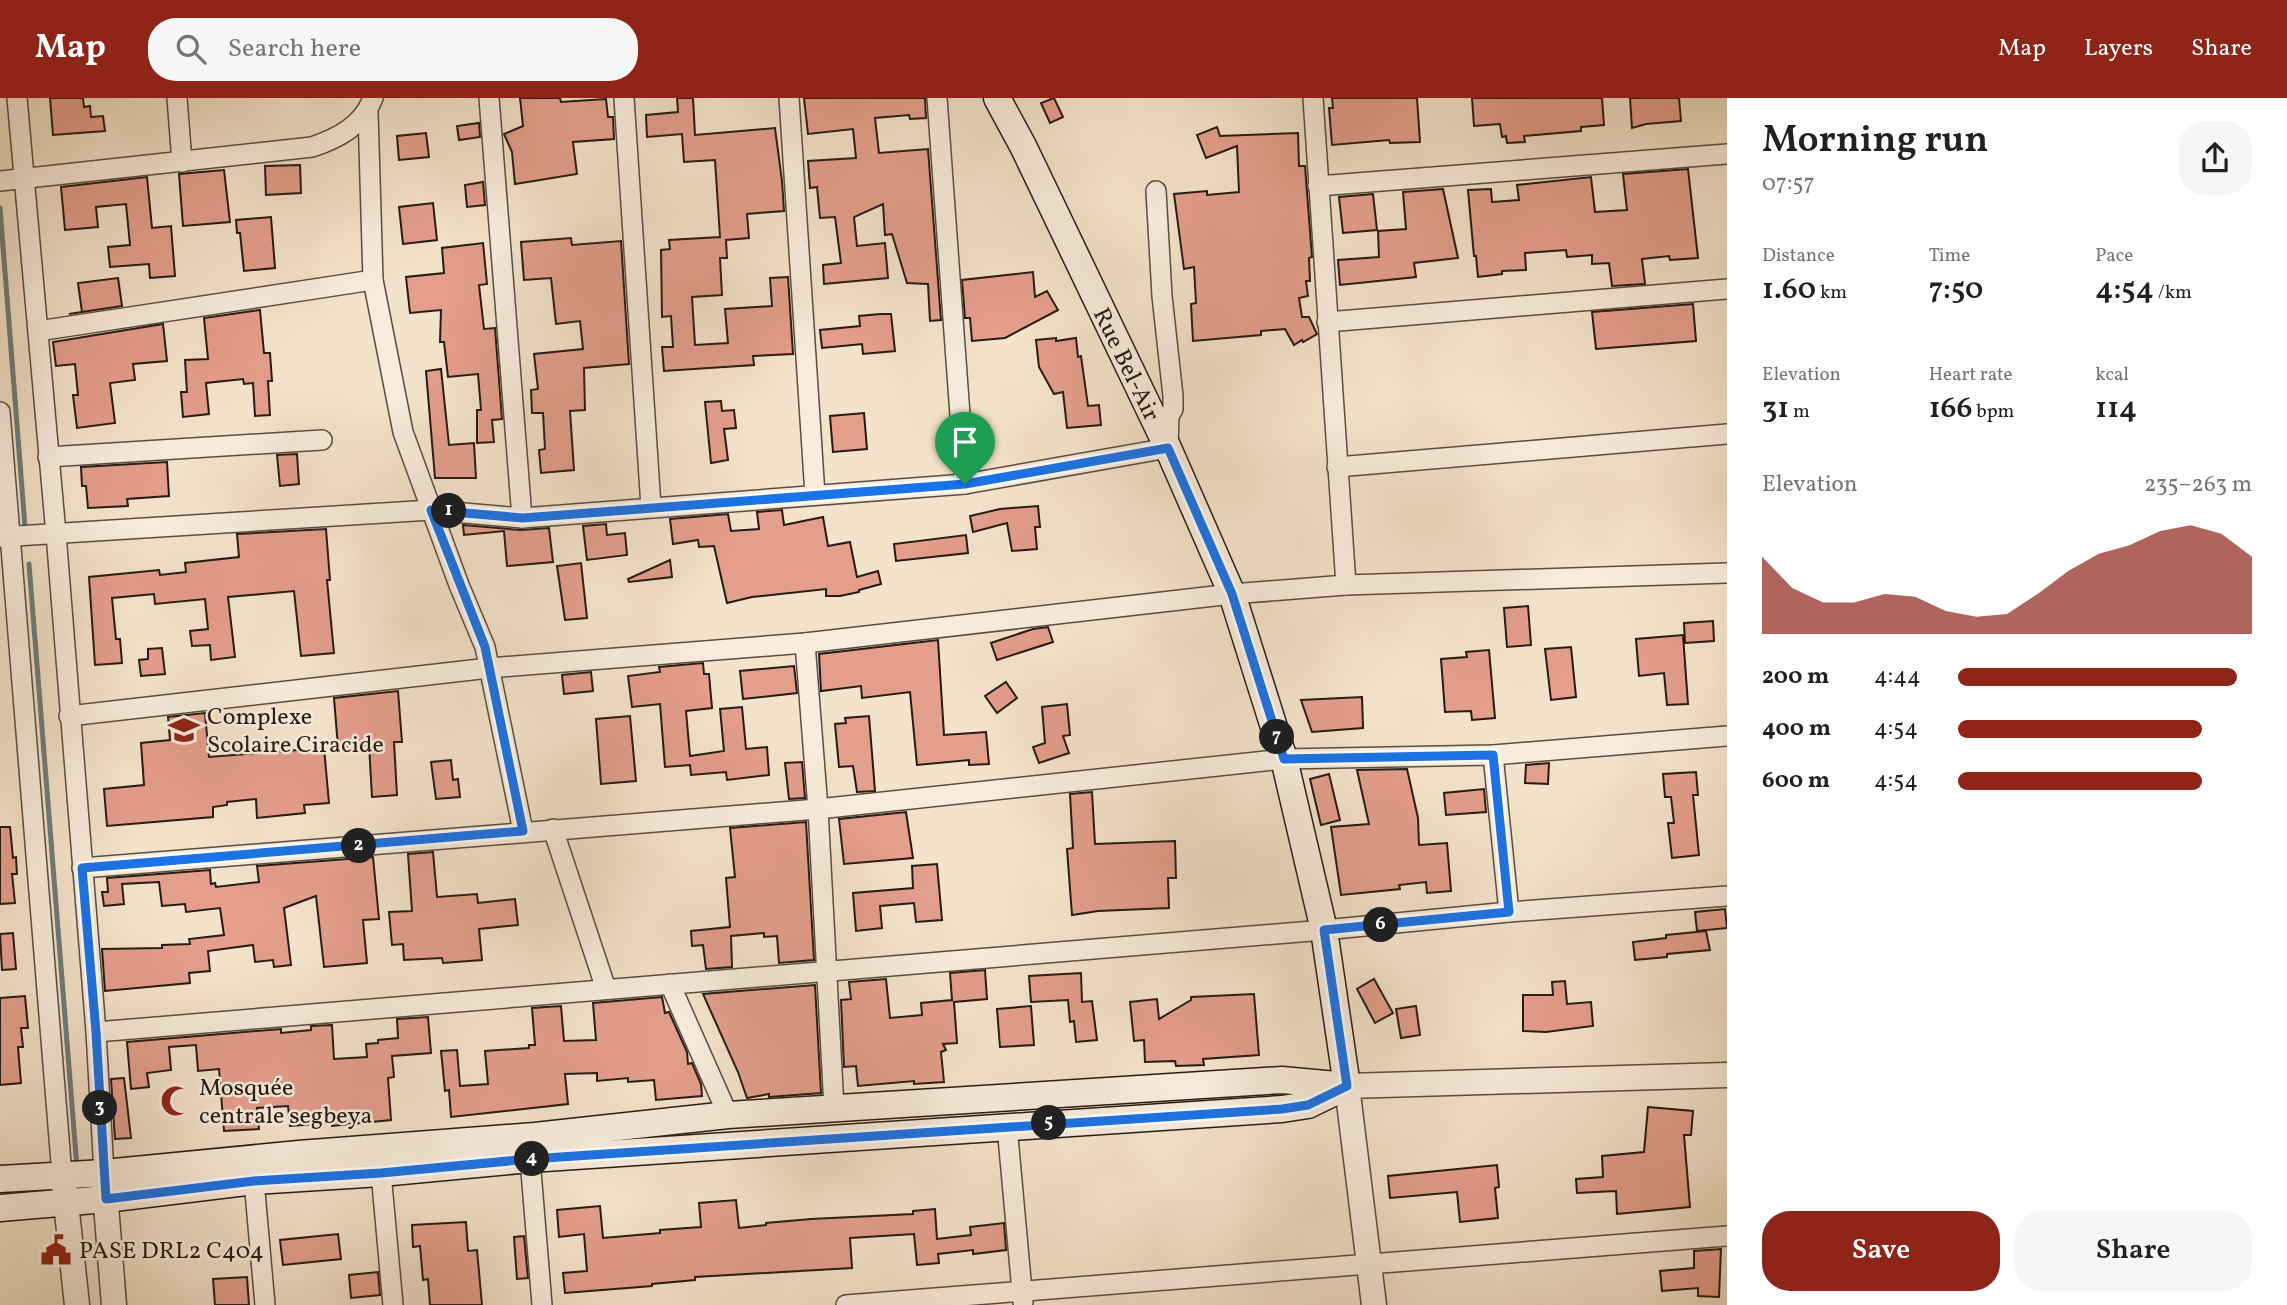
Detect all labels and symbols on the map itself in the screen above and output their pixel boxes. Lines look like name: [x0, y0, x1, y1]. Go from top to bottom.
street label: Rue Bel-Air: [1083, 302, 1167, 427]
pin: [935, 412, 995, 484]
pin: 1: [432, 494, 466, 528]
place label: Complexe Scolaire Ciracide: [207, 701, 384, 763]
school or university icon: Complexe Scolaire Ciracide: [167, 713, 201, 747]
pin: 7: [1260, 720, 1294, 754]
pin: 2: [342, 828, 376, 864]
pin: 6: [1364, 908, 1398, 942]
place label: Mosquée centrale segbeya: [199, 1072, 372, 1134]
mosque icon: Mosquée centrale segbeya: [159, 1084, 193, 1118]
pin: 3: [82, 1090, 118, 1126]
pin: 5: [1032, 1105, 1066, 1140]
pin: 4: [514, 1142, 550, 1176]
public building icon: PASE DRL2 C404: [39, 1233, 73, 1267]
place label: PASE DRL2 C404: [79, 1235, 264, 1269]

